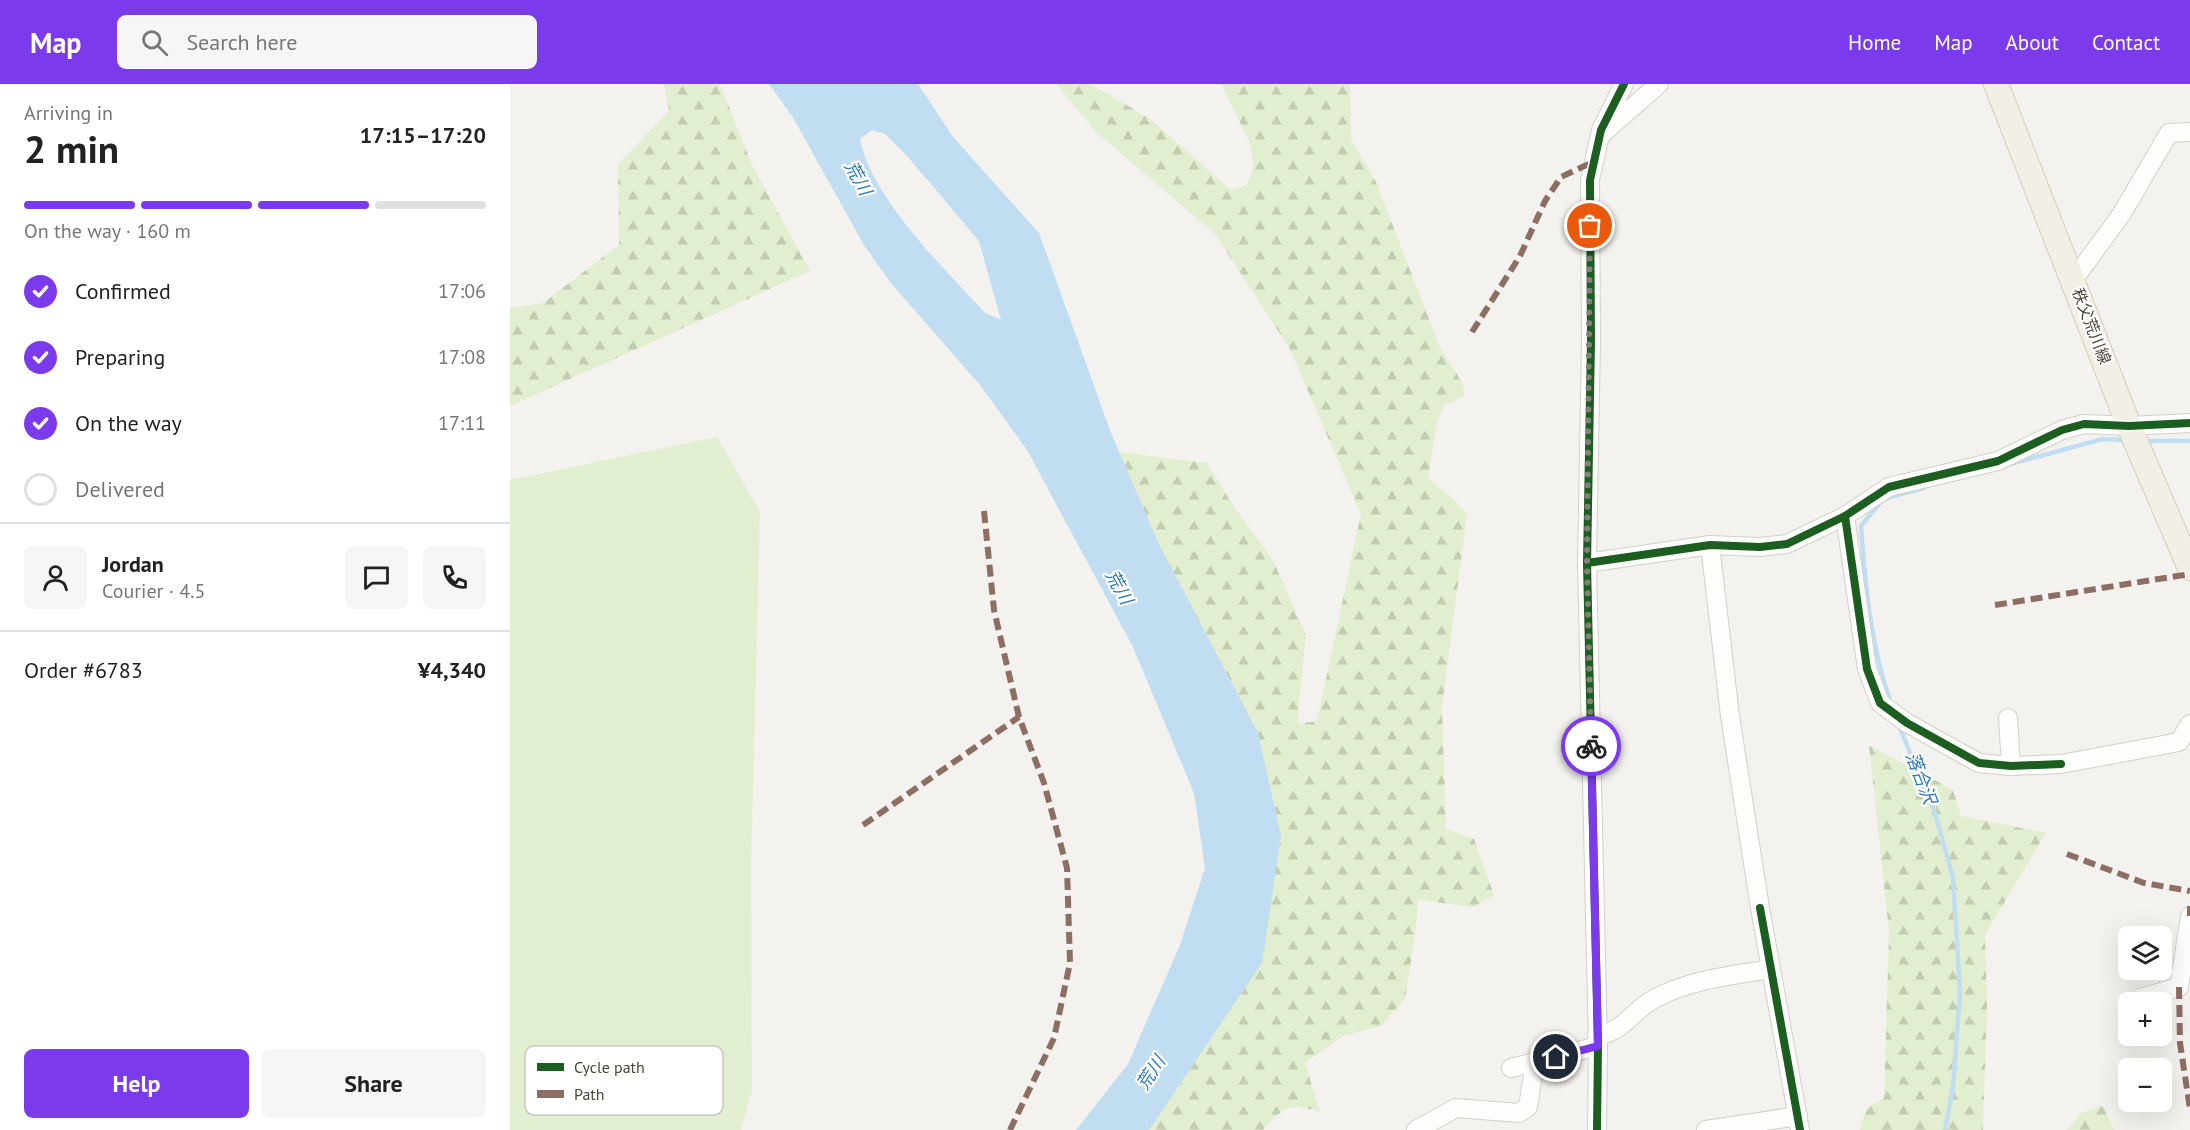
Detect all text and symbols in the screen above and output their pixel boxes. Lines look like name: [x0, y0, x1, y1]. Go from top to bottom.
search box: [117, 15, 537, 69]
text: Map: [30, 24, 81, 61]
icon: search: [138, 26, 171, 59]
text: Search here: [186, 28, 297, 56]
text: Home: [1848, 29, 1901, 56]
text: Map: [1934, 29, 1973, 56]
text: About: [2006, 29, 2059, 56]
text: Contact: [2092, 29, 2160, 56]
text: Arriving in: [24, 100, 113, 126]
text: 17:15–17:20: [360, 121, 486, 149]
text: 2 min: [24, 123, 119, 174]
water label: 荒川: [840, 156, 878, 201]
pin: [1564, 200, 1615, 251]
icon: bag: [1573, 209, 1606, 242]
text: On the way · 160 m: [24, 218, 191, 244]
icon: check: [24, 275, 57, 308]
text: Confirmed: [75, 277, 171, 305]
text: 17:06: [438, 278, 486, 304]
street label: 秩父荒川線: [2068, 285, 2116, 367]
icon: check: [24, 341, 57, 374]
text: Preparing: [75, 343, 165, 371]
text: 17:08: [438, 344, 486, 370]
icon: check: [24, 407, 57, 440]
text: On the way: [75, 409, 182, 437]
text: 17:11: [438, 410, 486, 436]
text: Delivered: [75, 475, 165, 503]
button: person: [24, 546, 87, 609]
button: chat: [345, 546, 408, 609]
button: phone: [423, 546, 486, 609]
text: Jordan: [102, 550, 164, 578]
water label: 荒川: [1101, 565, 1139, 610]
text: Courier · 4.5: [102, 578, 205, 604]
text: Order #6783: [24, 656, 143, 684]
text: ¥4,340: [418, 656, 486, 684]
courier: [1561, 716, 1621, 776]
icon: bike: [1575, 730, 1608, 763]
water label: 落合沢: [1901, 748, 1943, 809]
map controls: [2118, 926, 2172, 1112]
button: layers: [2118, 926, 2172, 980]
button: +: [2118, 992, 2172, 1046]
pin: [1530, 1031, 1581, 1082]
icon: home: [1539, 1040, 1572, 1073]
legend: [525, 1046, 723, 1115]
button: Help: [24, 1049, 249, 1118]
button: Share: [261, 1049, 486, 1118]
water label: 荒川: [1131, 1050, 1171, 1094]
text: Cycle path: [574, 1057, 645, 1077]
button: −: [2118, 1058, 2172, 1112]
text: Path: [574, 1084, 605, 1104]

